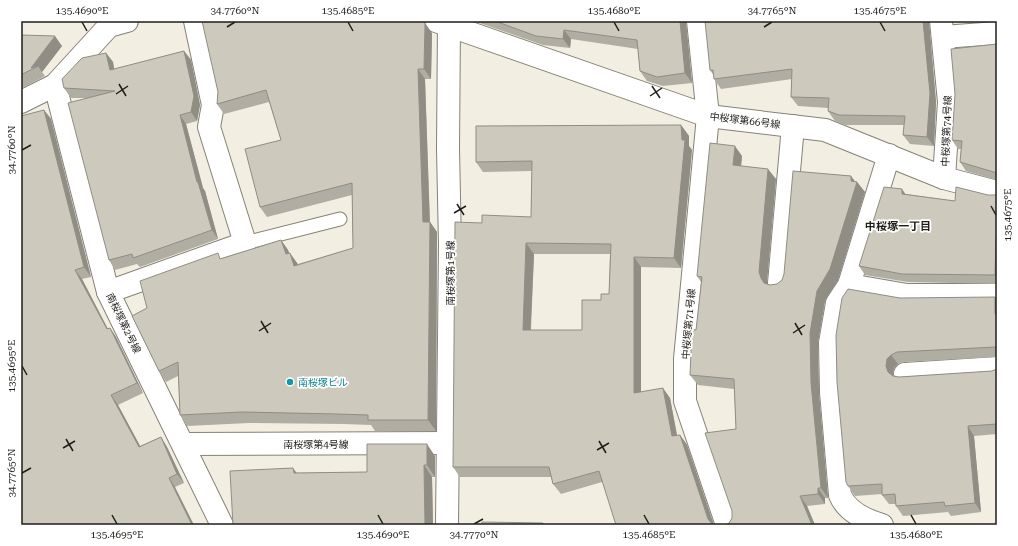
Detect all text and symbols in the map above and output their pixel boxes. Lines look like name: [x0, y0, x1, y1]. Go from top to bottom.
text: 135.4690°E: [55, 5, 109, 16]
text: 34.7760°N: [210, 5, 260, 16]
text: 135.4685°E: [321, 5, 375, 16]
text: 135.4680°E: [587, 5, 641, 16]
text: 34.7765°N: [747, 5, 797, 16]
text: 135.4675°E: [853, 5, 907, 16]
street label: 中桜塚第74号線: [940, 95, 953, 167]
street label: 中桜塚第66号線: [709, 111, 781, 130]
text: 34.7760°N: [6, 125, 17, 175]
text: 135.4675°E: [1002, 188, 1013, 242]
district label: 中桜塚一丁目: [865, 220, 931, 233]
street label: 南桜塚第1号線: [445, 240, 456, 306]
street label: 中桜塚第71号線: [680, 288, 697, 360]
street label: 南桜塚第2号線: [104, 291, 143, 355]
text: 135.4695°E: [6, 339, 17, 393]
marker: 南桜塚ビル: [285, 377, 295, 387]
place label: 南桜塚ビル: [298, 377, 348, 388]
street label: 南桜塚第4号線: [283, 439, 349, 450]
text: 34.7765°N: [6, 448, 17, 498]
text: 135.4695°E: [90, 529, 144, 540]
text: 135.4690°E: [356, 529, 410, 540]
text: 34.7770°N: [449, 529, 499, 540]
text: 135.4685°E: [622, 529, 676, 540]
text: 135.4680°E: [889, 529, 943, 540]

